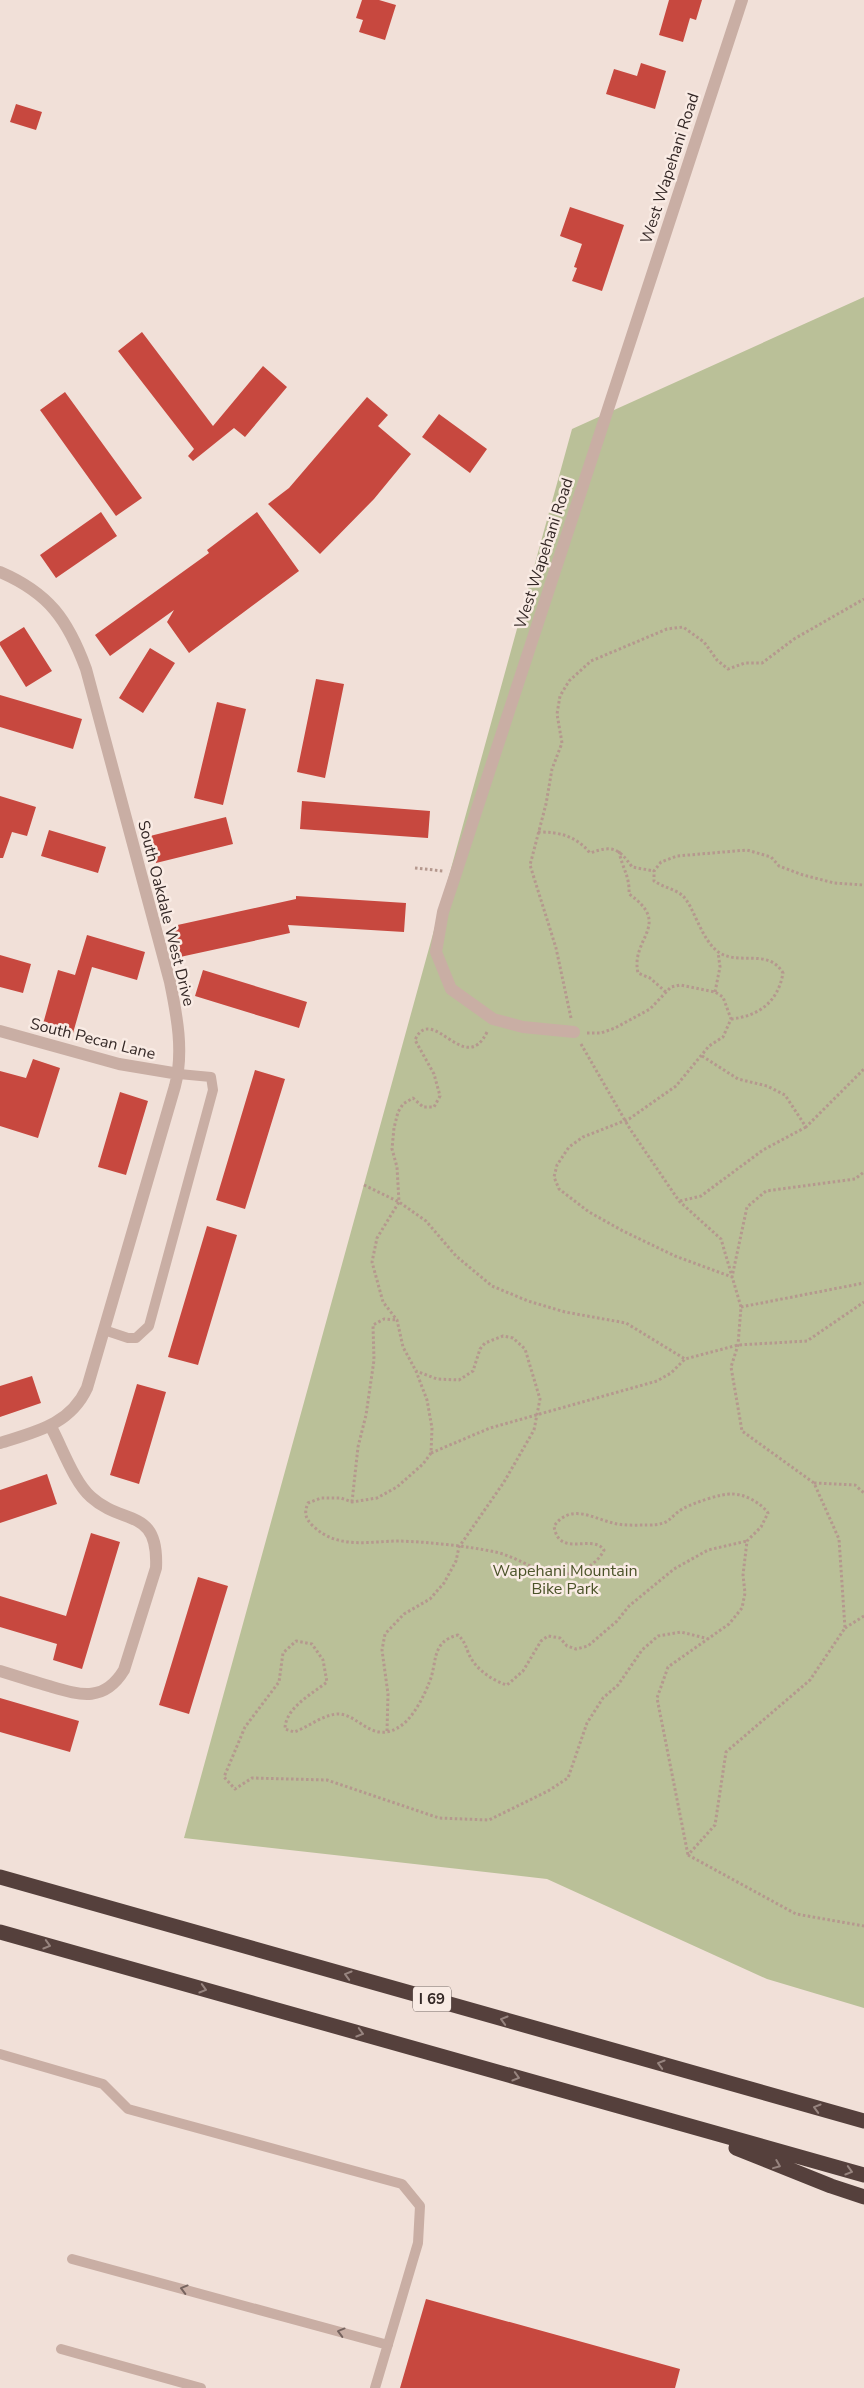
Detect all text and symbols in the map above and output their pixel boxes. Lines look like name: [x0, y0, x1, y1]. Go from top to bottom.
street label: West Wapehani Road: [635, 90, 705, 246]
street label: West Wapehani Road: [509, 475, 579, 631]
street label: South Oakdale West Drive: [132, 818, 200, 1008]
street label: South Pecan Lane: [28, 1013, 158, 1065]
park label: Wapehani Mountain Bike Park: [492, 1560, 638, 1600]
one-way arrow: [42, 1939, 50, 1949]
one-way arrow: [344, 1971, 353, 1981]
one-way arrow: [199, 1983, 208, 1994]
road number: I 69: [413, 1986, 451, 2012]
one-way arrow: [501, 2015, 509, 2025]
one-way arrow: [355, 2027, 364, 2038]
one-way arrow: [657, 2059, 665, 2069]
one-way arrow: [512, 2071, 521, 2082]
one-way arrow: [813, 2103, 822, 2114]
one-way arrow: [773, 2159, 781, 2169]
one-way arrow: [845, 2165, 854, 2176]
one-way arrow: [181, 2285, 189, 2295]
one-way arrow: [337, 2327, 345, 2338]

